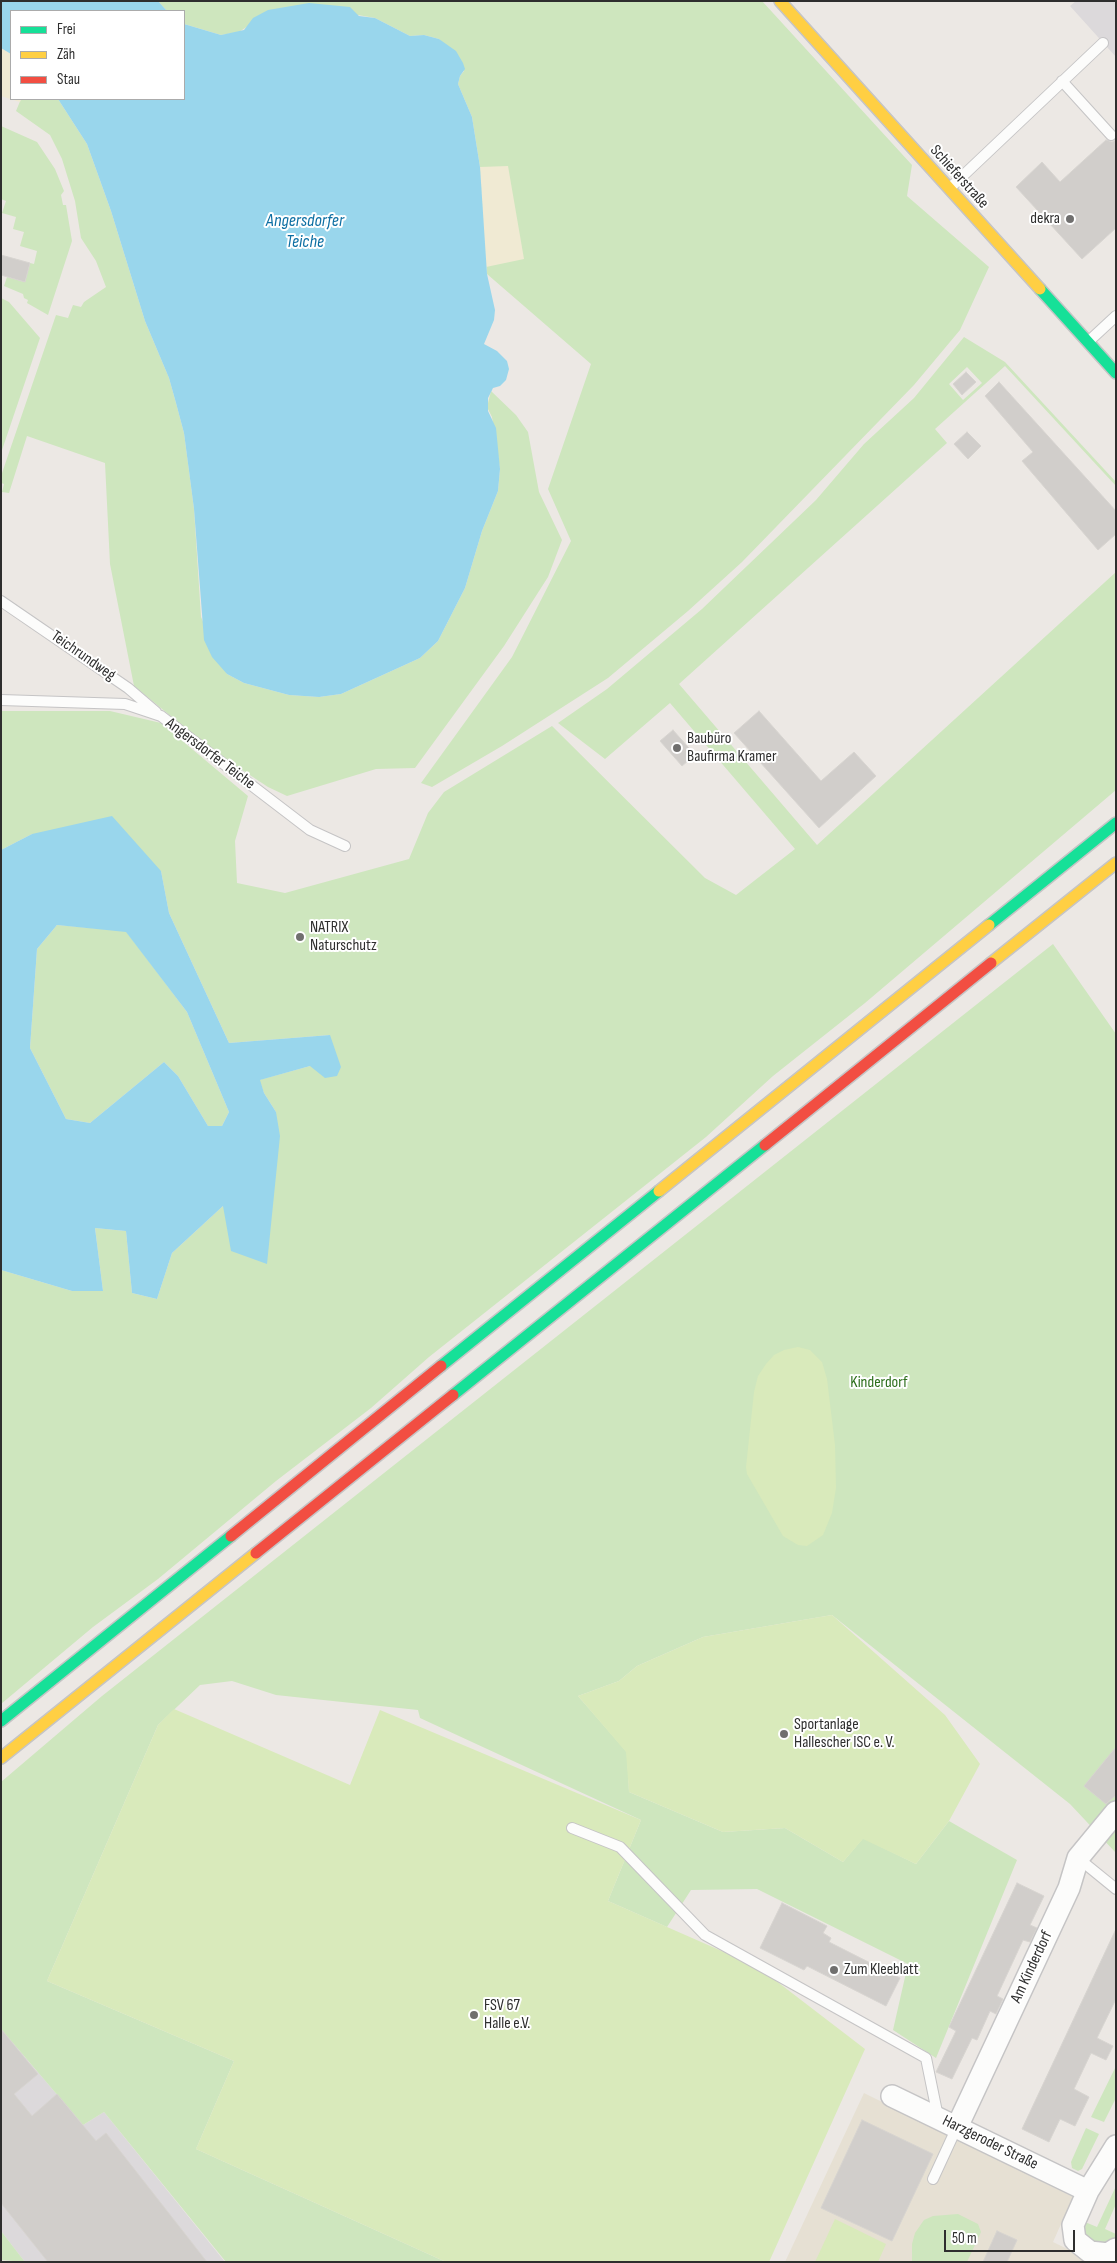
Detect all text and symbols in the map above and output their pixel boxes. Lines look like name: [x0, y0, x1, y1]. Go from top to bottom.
legend: [10, 10, 185, 100]
text: Frei: [57, 20, 76, 39]
text: Zäh: [57, 45, 75, 64]
text: Stau: [57, 70, 80, 89]
street label: Schieferstraße: [925, 141, 993, 213]
place label: dekra: [1030, 209, 1060, 229]
water label: Angersdorfer Teiche: [266, 210, 344, 252]
marker: dekra: [1064, 213, 1076, 225]
street label: Teichrundweg: [47, 627, 119, 685]
street label: Angersdorfer Teiche: [161, 714, 259, 794]
place label: Baubüro Baufirma Kramer: [687, 729, 777, 767]
marker: Baubüro Baufirma Kramer: [671, 742, 683, 754]
place label: NATRIX Naturschutz: [310, 918, 377, 956]
marker: NATRIX Naturschutz: [294, 931, 306, 943]
park label: Kinderdorf: [850, 1373, 908, 1393]
place label: Sportanlage Hallescher ISC e. V.: [794, 1715, 895, 1753]
marker: Sportanlage Hallescher ISC e. V.: [778, 1728, 790, 1740]
street label: Am Kinderdorf: [1007, 1928, 1057, 2006]
place label: Zum Kleeblatt: [844, 1960, 919, 1980]
marker: Zum Kleeblatt: [828, 1964, 840, 1976]
place label: FSV 67 Halle e.V.: [484, 1996, 530, 2034]
marker: FSV 67 Halle e.V.: [468, 2009, 480, 2021]
street label: Harzgeroder Straße: [939, 2112, 1041, 2174]
scale bar: [947, 2220, 1078, 2252]
text: 50 m: [952, 2229, 977, 2248]

